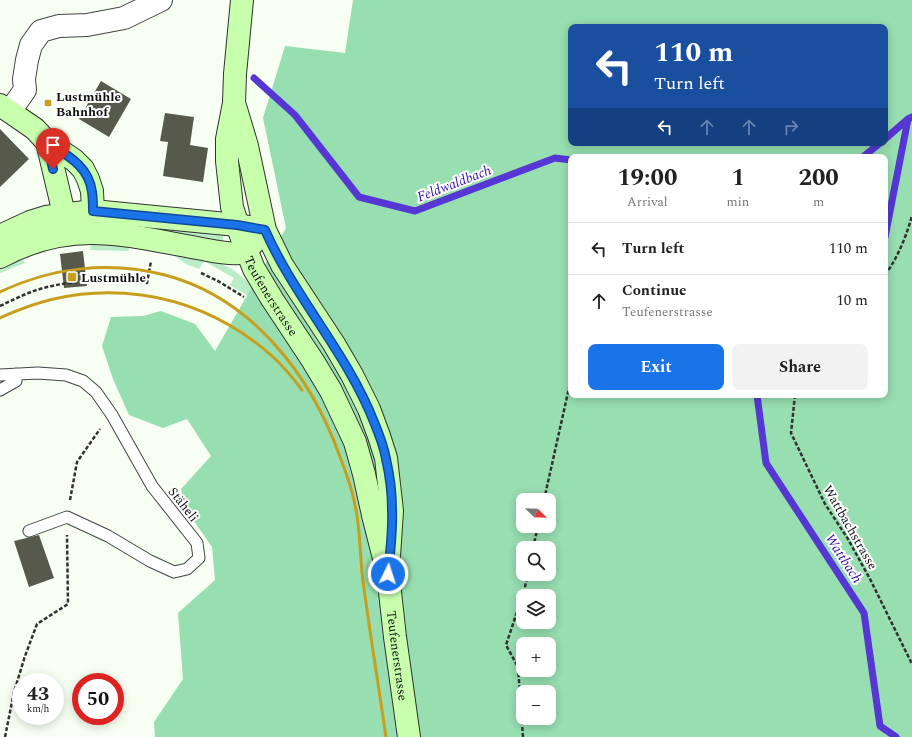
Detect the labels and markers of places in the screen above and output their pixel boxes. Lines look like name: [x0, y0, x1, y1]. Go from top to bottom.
place label: Lustmühle Bahnhof: [56, 87, 121, 122]
marker: Lustmühle Bahnhof: [43, 98, 53, 108]
pin: [36, 128, 70, 169]
place label: Lustmühle: [81, 268, 146, 288]
marker: Lustmühle: [66, 271, 78, 283]

